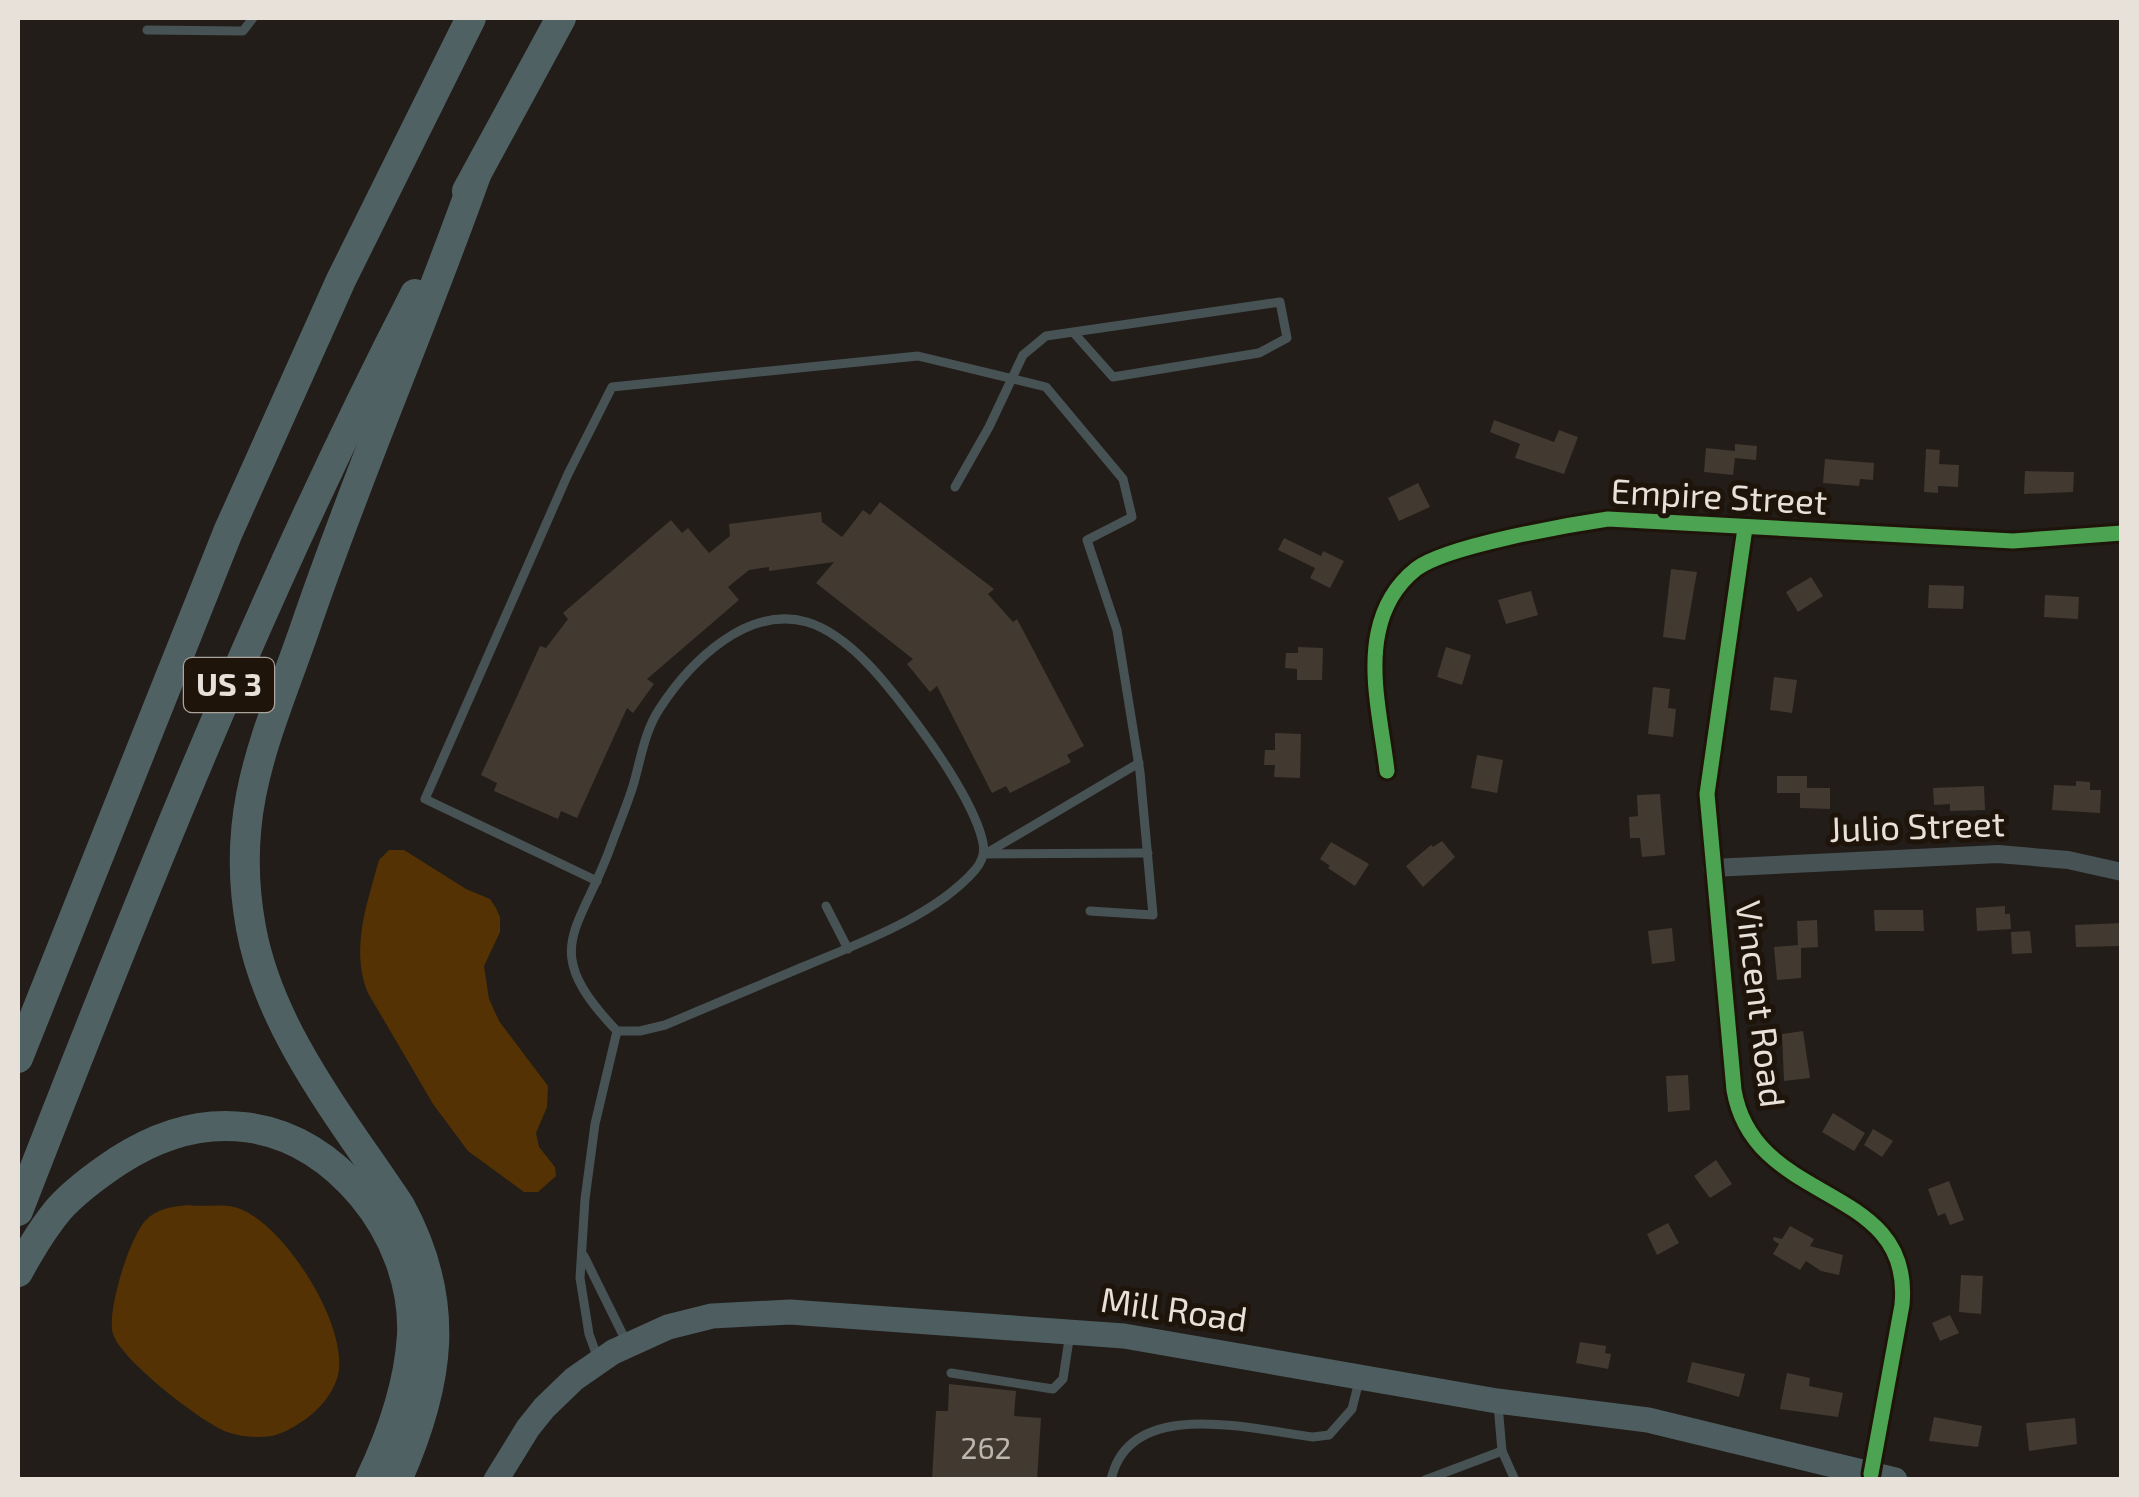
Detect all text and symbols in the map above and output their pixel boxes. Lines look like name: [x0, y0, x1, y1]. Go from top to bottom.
street label: Empire Street: [1610, 468, 1828, 522]
road number: US 3: [184, 658, 274, 712]
street label: Julio Street: [1828, 801, 2006, 849]
street label: Vincent Road: [1728, 898, 1796, 1110]
street label: Mill Road: [1098, 1277, 1250, 1339]
house number: 262: [961, 1429, 1011, 1465]

